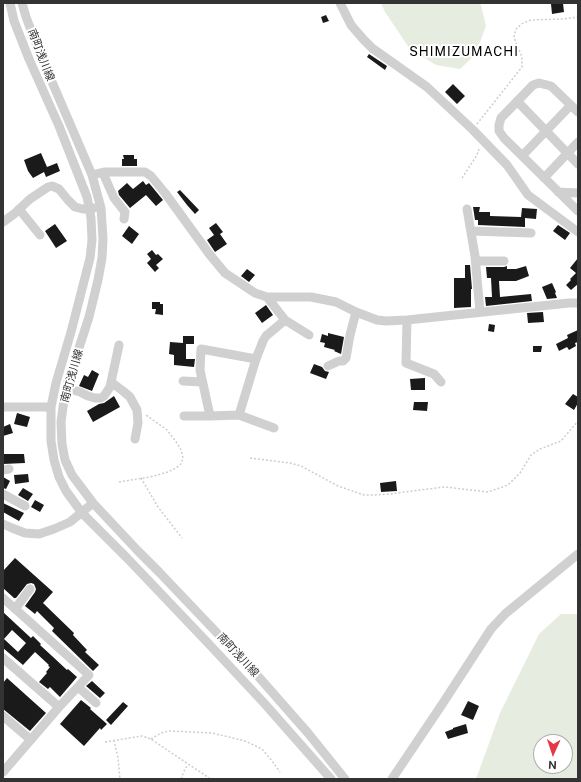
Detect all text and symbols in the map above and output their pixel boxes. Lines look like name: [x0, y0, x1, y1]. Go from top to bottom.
street label: 南町浅川線: [25, 27, 57, 83]
district label: SHIMIZUMACHI: [409, 44, 519, 60]
street label: 南町浅川線: [58, 348, 86, 404]
street label: 南町浅川線: [214, 630, 262, 680]
north arrow: [533, 734, 573, 774]
text: N: [548, 759, 557, 771]

